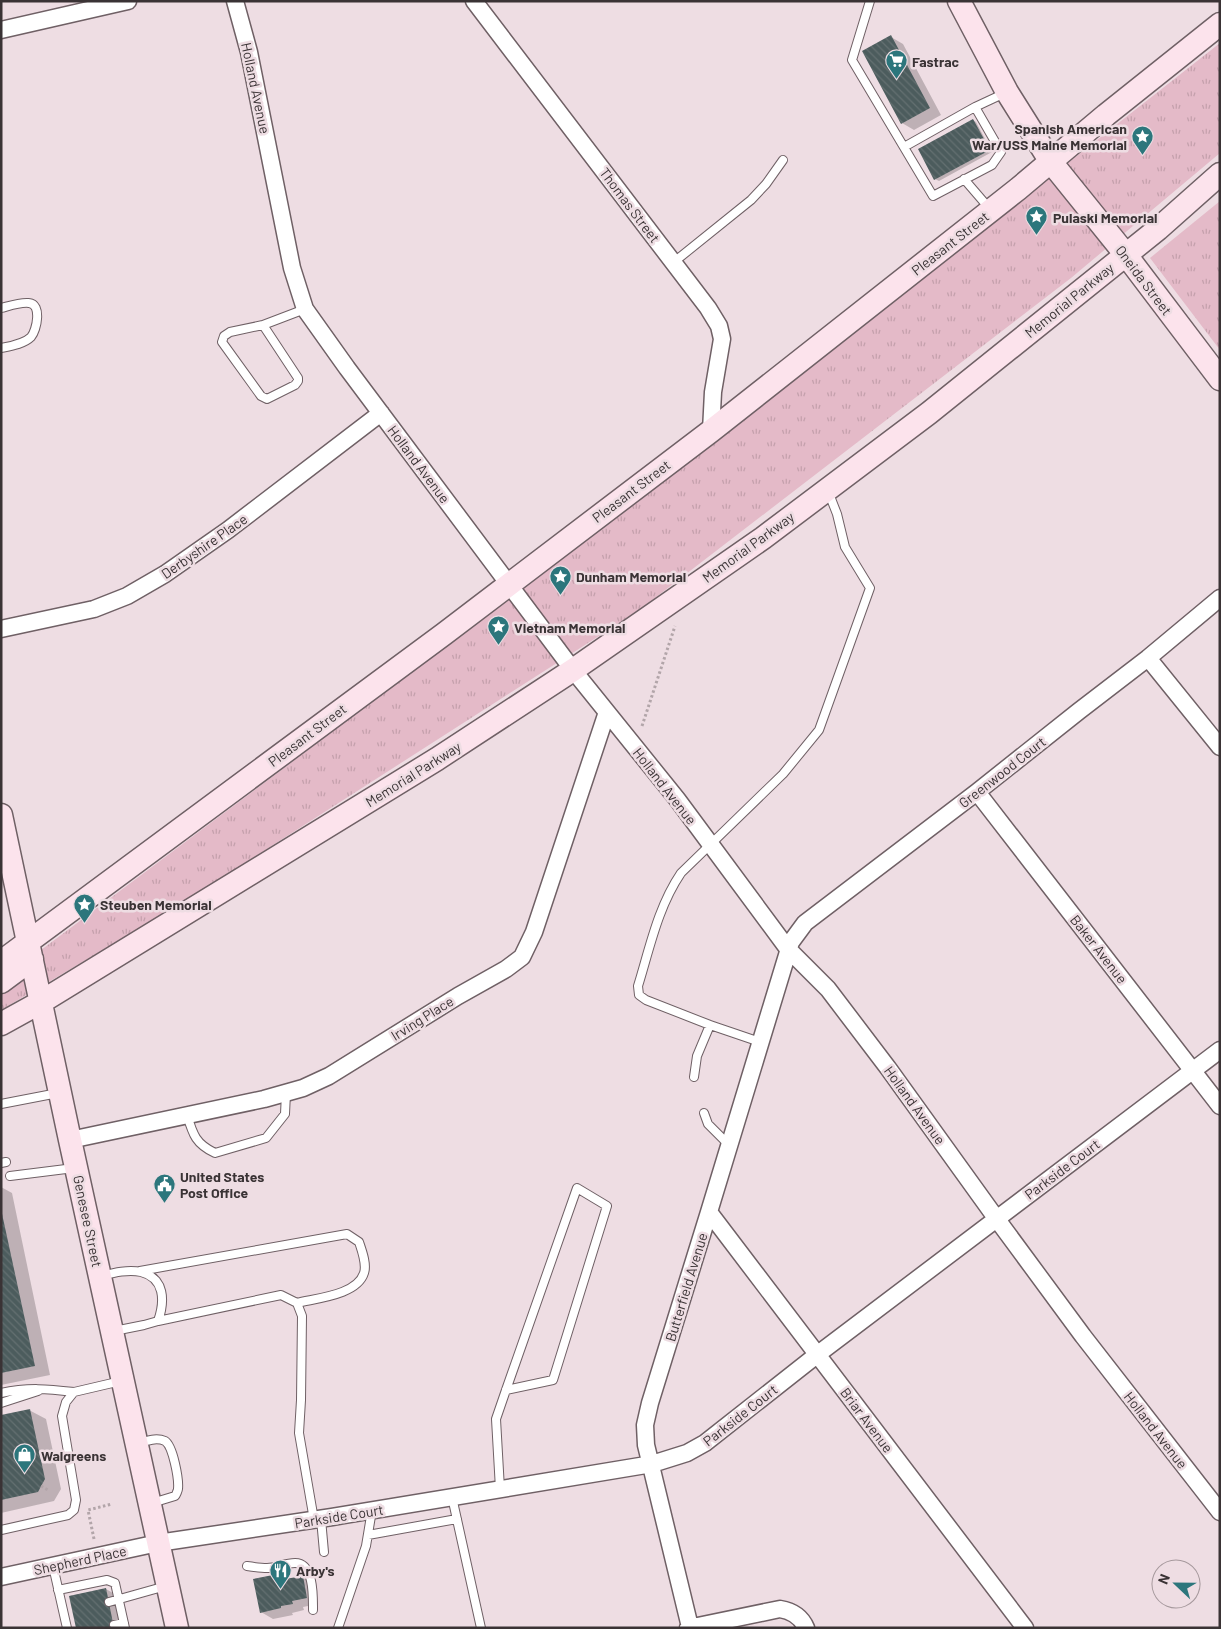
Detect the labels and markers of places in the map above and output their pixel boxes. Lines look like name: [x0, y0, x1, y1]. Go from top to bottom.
supermarket icon: Fastrac: [884, 49, 908, 80]
place label: Fastrac: [912, 53, 960, 70]
place label: Spanish American War/USS Maine Memorial: [972, 120, 1127, 153]
place icon: Spanish American War/USS Maine Memorial: [1131, 124, 1155, 155]
place icon: Pulaski Memorial: [1025, 205, 1049, 236]
place label: Pulaski Memorial: [1053, 209, 1158, 226]
place icon: Dunham Memorial: [548, 564, 572, 595]
place label: Dunham Memorial: [576, 568, 686, 585]
place icon: Vietnam Memorial: [486, 615, 510, 646]
place label: Vietnam Memorial: [514, 619, 625, 636]
place icon: Steuben Memorial: [72, 892, 96, 923]
place label: Steuben Memorial: [100, 896, 212, 913]
place label: United States Post Office: [180, 1168, 264, 1201]
public building icon: United States Post Office: [152, 1172, 176, 1203]
shop icon: Walgreens: [13, 1443, 37, 1474]
place label: Walgreens: [41, 1447, 106, 1464]
restaurant icon: Arby's: [268, 1558, 292, 1589]
place label: Arby's: [296, 1562, 335, 1579]

